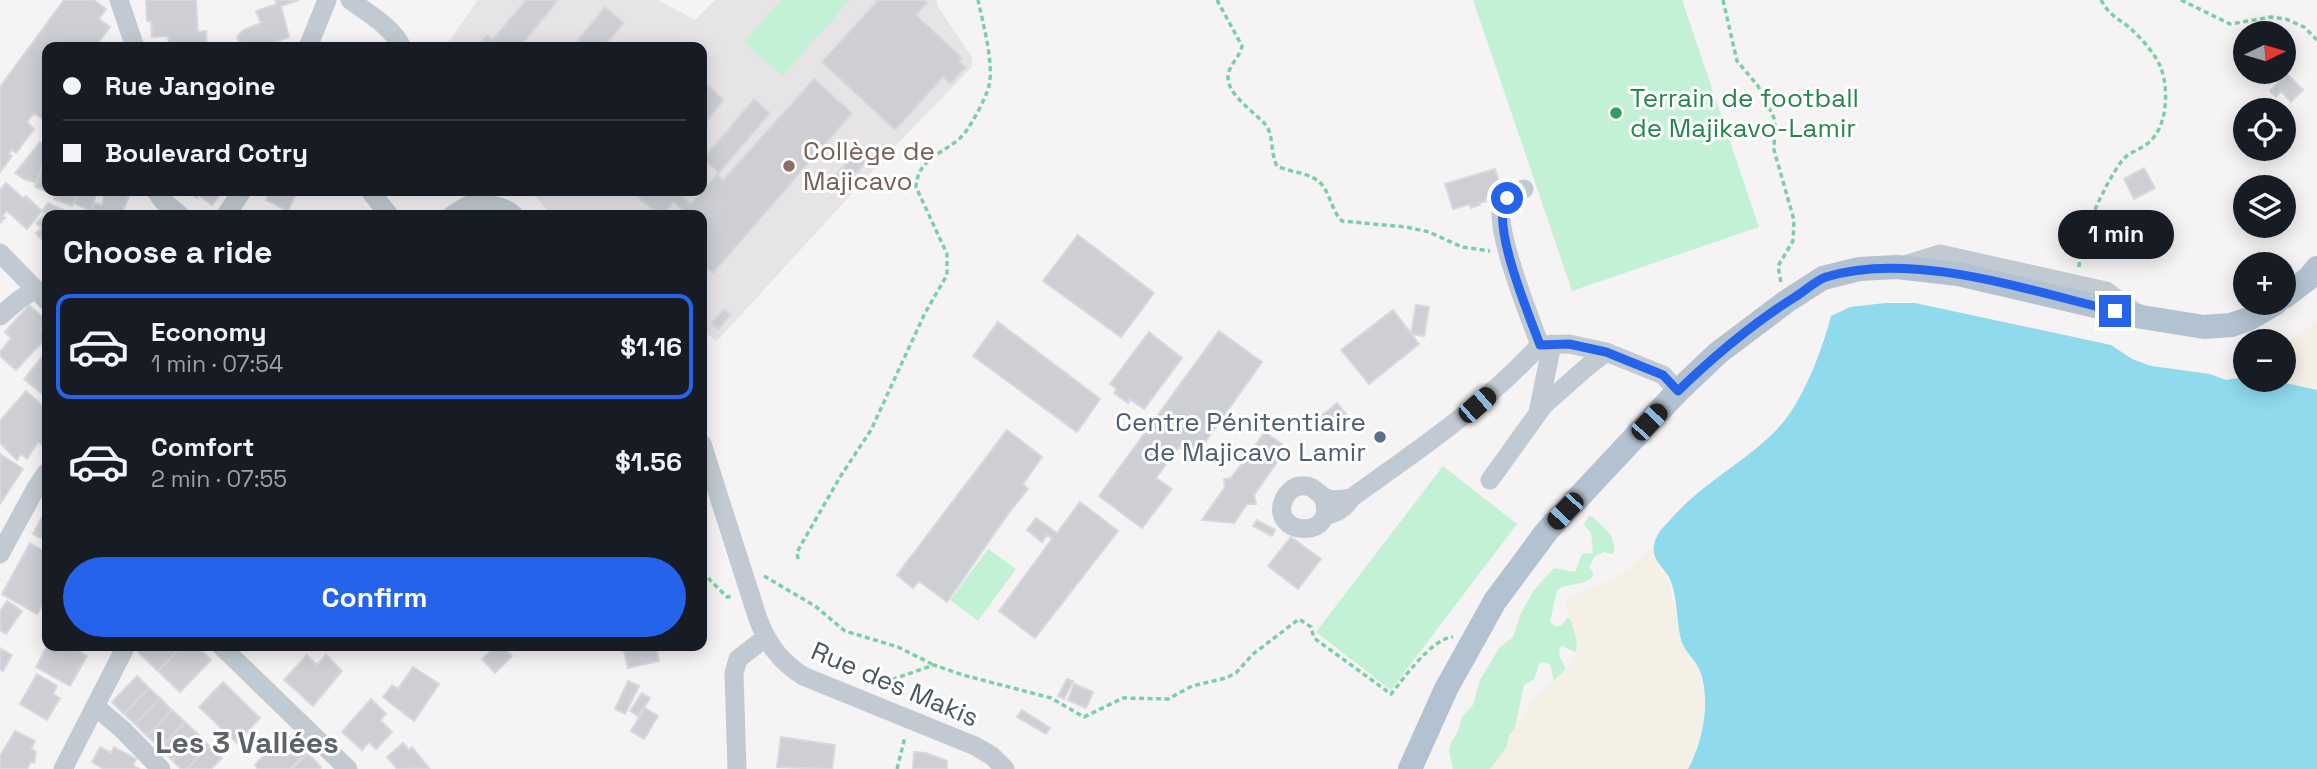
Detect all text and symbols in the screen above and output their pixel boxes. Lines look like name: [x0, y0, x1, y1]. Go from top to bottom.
north arrow: [2233, 21, 2296, 84]
map controls: [2233, 21, 2296, 392]
text: Rue Jangoine: [105, 69, 276, 103]
place label: Terrain de football de Majikavo-Lamir: [1630, 81, 1859, 145]
button: locate: [2233, 98, 2296, 161]
marker: Terrain de football de Majikavo-Lamir: [1608, 105, 1624, 121]
place label: Collège de Majicavo: [803, 134, 935, 198]
text: Boulevard Cotry: [105, 136, 308, 170]
marker: Collège de Majicavo: [781, 158, 797, 174]
button: layers: [2233, 175, 2296, 238]
route start: [1491, 182, 1523, 214]
callout: 1 min: [2057, 210, 2173, 258]
text: 1 min: [2088, 219, 2144, 249]
text: Choose a ride: [63, 232, 273, 272]
button: +: [2233, 252, 2296, 315]
route end: [2099, 295, 2131, 327]
icon: car: [67, 315, 130, 378]
text: Economy: [151, 315, 267, 349]
button: −: [2233, 329, 2296, 392]
text: $1.16: [620, 330, 682, 364]
text: 1 min · 07:54: [151, 349, 283, 379]
car: [1455, 383, 1500, 427]
car: [1627, 399, 1672, 445]
place label: Centre Pénitentiaire de Majicavo Lamir: [1115, 405, 1366, 469]
marker: Centre Pénitentiaire de Majicavo Lamir: [1372, 429, 1388, 445]
icon: car: [67, 430, 130, 493]
text: Comfort: [151, 430, 254, 464]
text: $1.56: [615, 445, 682, 479]
text: 2 min · 07:55: [151, 464, 287, 494]
car: [1543, 488, 1588, 534]
button: Confirm: [63, 557, 686, 637]
street label: Rue des Makis: [806, 633, 984, 735]
district label: Les 3 Vallées: [155, 723, 339, 762]

